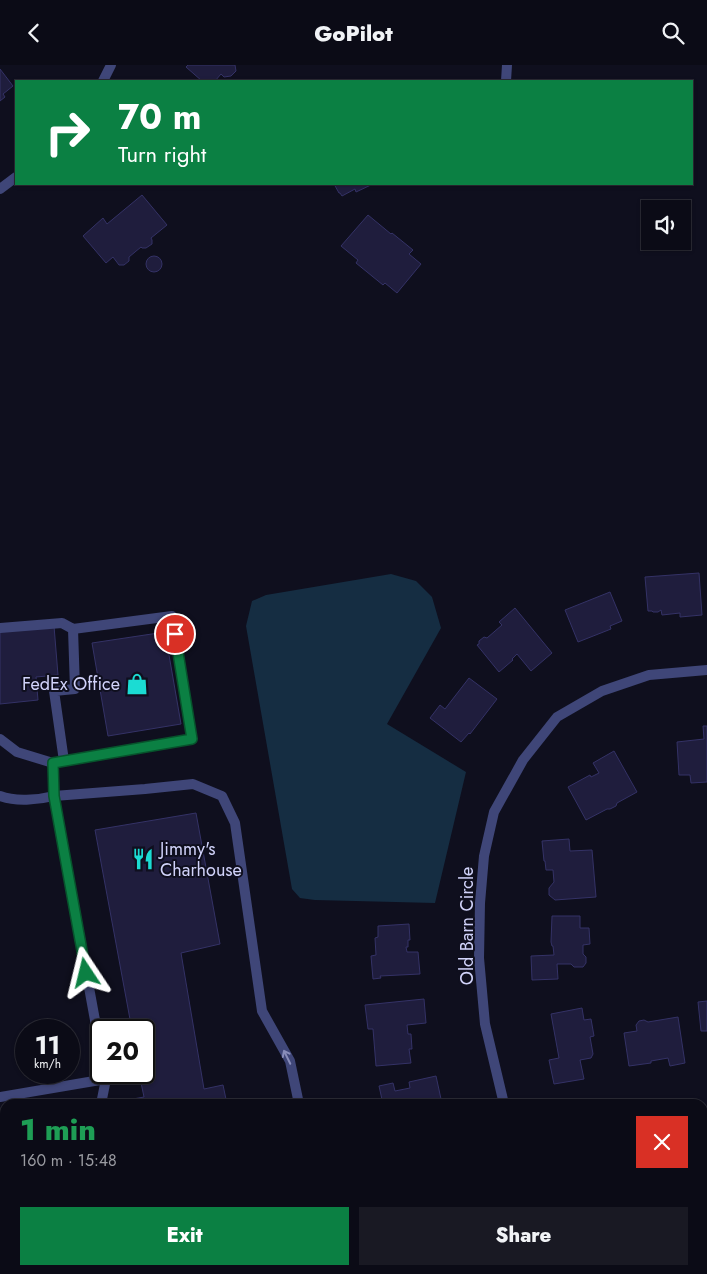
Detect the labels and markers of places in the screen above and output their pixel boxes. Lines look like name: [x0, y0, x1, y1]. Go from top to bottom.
pin: [154, 613, 196, 655]
place label: FedEx Office: [22, 671, 120, 697]
shop icon: FedEx Office: [124, 671, 150, 697]
place label: Jimmy's Charhouse: [158, 836, 242, 883]
restaurant icon: Jimmy's Charhouse: [130, 846, 156, 872]

